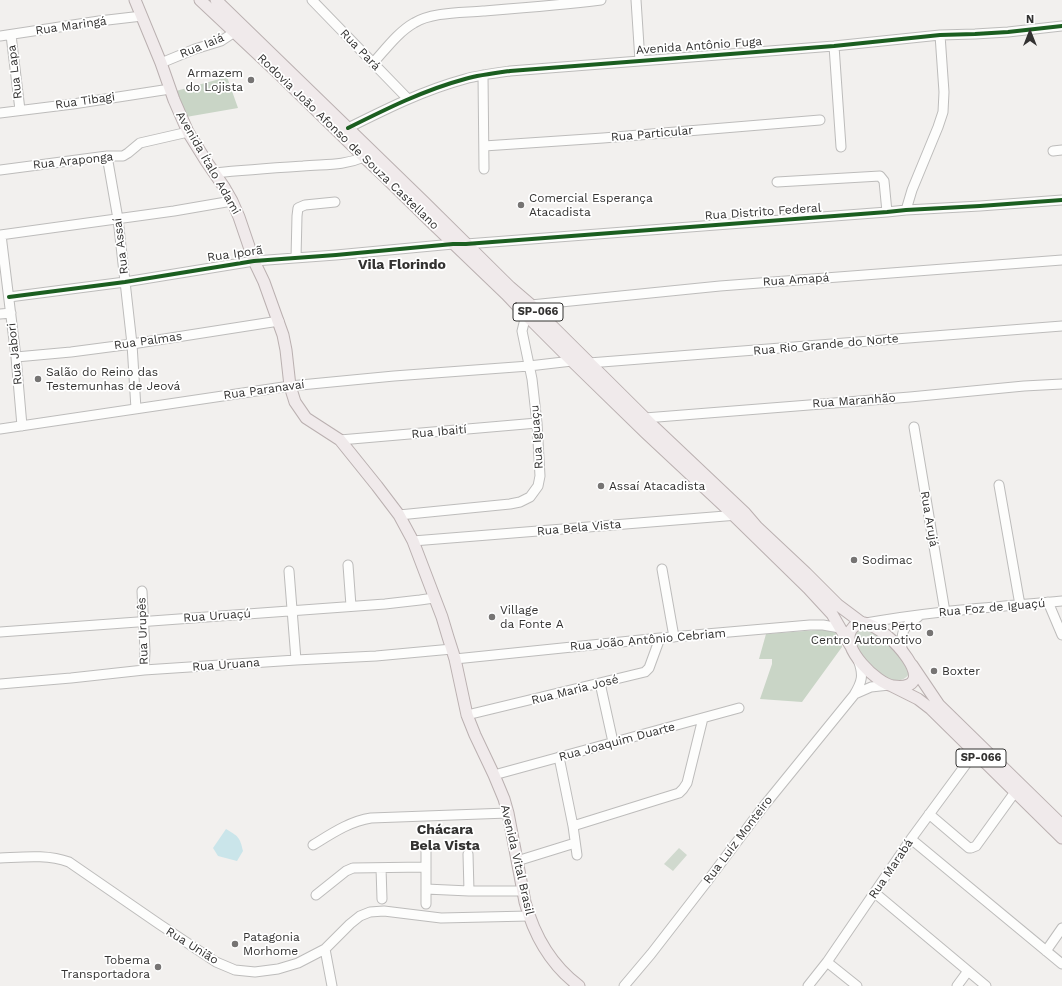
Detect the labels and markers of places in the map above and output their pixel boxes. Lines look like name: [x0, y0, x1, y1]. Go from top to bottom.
place label: Armazem do Lojista: [185, 66, 243, 94]
marker: Armazem do Lojista: [246, 75, 256, 85]
place label: Comercial Esperança Atacadista: [529, 191, 653, 219]
marker: Comercial Esperança Atacadista: [516, 200, 526, 210]
place label: Salão do Reino das Testemunhas de Jeová: [46, 365, 180, 393]
marker: Salão do Reino das Testemunhas de Jeová: [33, 374, 43, 384]
place label: Assaí Atacadista: [609, 479, 705, 493]
marker: Assaí Atacadista: [596, 481, 606, 491]
place label: Sodimac: [862, 553, 913, 567]
marker: Sodimac: [849, 555, 859, 565]
place label: Village da Fonte A: [500, 603, 564, 631]
marker: Village da Fonte A: [487, 612, 497, 622]
place label: Pneus Perto Centro Automotivo: [811, 619, 922, 647]
marker: Pneus Perto Centro Automotivo: [925, 628, 935, 638]
place label: Boxter: [942, 664, 980, 678]
marker: Boxter: [929, 666, 939, 676]
place label: Patagonia Morhome: [243, 930, 300, 958]
marker: Patagonia Morhome: [230, 939, 240, 949]
place label: Tobema Transportadora: [61, 953, 150, 981]
marker: Tobema Transportadora: [153, 962, 163, 972]

